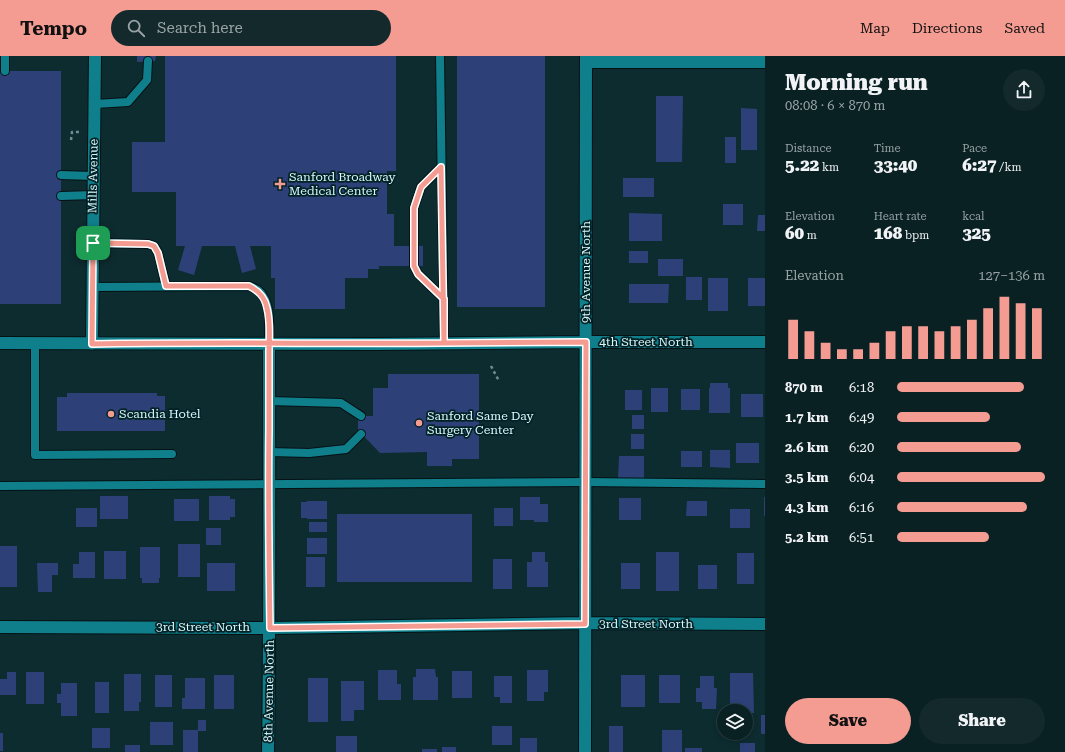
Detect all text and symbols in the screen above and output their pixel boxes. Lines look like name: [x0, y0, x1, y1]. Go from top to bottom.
search box: [111, 10, 391, 46]
text: Tempo: [20, 17, 87, 40]
icon: search: [125, 17, 147, 39]
text: Search here: [157, 19, 243, 37]
text: Map: [860, 20, 890, 36]
text: Directions: [912, 20, 982, 36]
text: Saved: [1004, 20, 1045, 36]
button: share: [1003, 69, 1045, 111]
text: Morning run: [785, 70, 928, 95]
text: 08:08 · 6 × 870 m: [785, 98, 885, 113]
street label: Mills Avenue: [85, 138, 101, 213]
text: Distance: [785, 142, 832, 155]
text: Time: [874, 142, 901, 155]
text: Pace: [962, 142, 987, 155]
text: 5.22: [785, 155, 819, 175]
text: 33:40: [874, 155, 917, 175]
text: 6:27: [962, 155, 997, 175]
text: km: [819, 161, 839, 174]
text: /km: [997, 161, 1022, 174]
place label: Sanford Broadway Medical Center: [289, 170, 396, 198]
marker: Sanford Broadway Medical Center: [274, 178, 286, 190]
text: Elevation: [785, 210, 835, 223]
text: Heart rate: [874, 210, 927, 223]
text: kcal: [962, 210, 984, 223]
street label: 9th Avenue North: [579, 221, 593, 323]
text: 60: [785, 223, 804, 243]
text: 168: [874, 223, 902, 243]
text: 325: [962, 223, 991, 243]
pin: [76, 226, 110, 260]
text: m: [804, 229, 817, 242]
text: bpm: [902, 229, 929, 242]
icon: arrive: [82, 232, 104, 254]
text: Elevation: [785, 268, 844, 283]
text: 127–136 m: [978, 268, 1045, 283]
street label: 4th Street North: [599, 335, 693, 349]
text: 870 m: [785, 380, 823, 395]
text: 6:18: [849, 380, 874, 395]
place label: Scandia Hotel: [119, 407, 201, 421]
marker: Scandia Hotel: [106, 409, 116, 419]
place label: Sanford Same Day Surgery Center: [427, 409, 534, 437]
text: 1.7 km: [785, 410, 828, 425]
text: 6:49: [849, 410, 874, 425]
marker: Sanford Same Day Surgery Center: [414, 418, 424, 428]
text: 2.6 km: [785, 440, 828, 455]
text: 6:20: [849, 440, 874, 455]
text: 3.5 km: [785, 470, 828, 485]
text: 6:04: [849, 470, 874, 485]
text: 4.3 km: [785, 500, 828, 515]
text: 6:16: [849, 500, 874, 515]
text: 5.2 km: [785, 530, 828, 545]
text: 6:51: [849, 530, 874, 545]
street label: 3rd Street North: [599, 617, 693, 631]
street label: 3rd Street North: [156, 620, 250, 634]
street label: 8th Avenue North: [261, 640, 277, 742]
button: Save: [785, 698, 911, 744]
button: Share: [919, 698, 1045, 744]
map controls: [717, 704, 753, 740]
button: layers: [717, 704, 753, 740]

